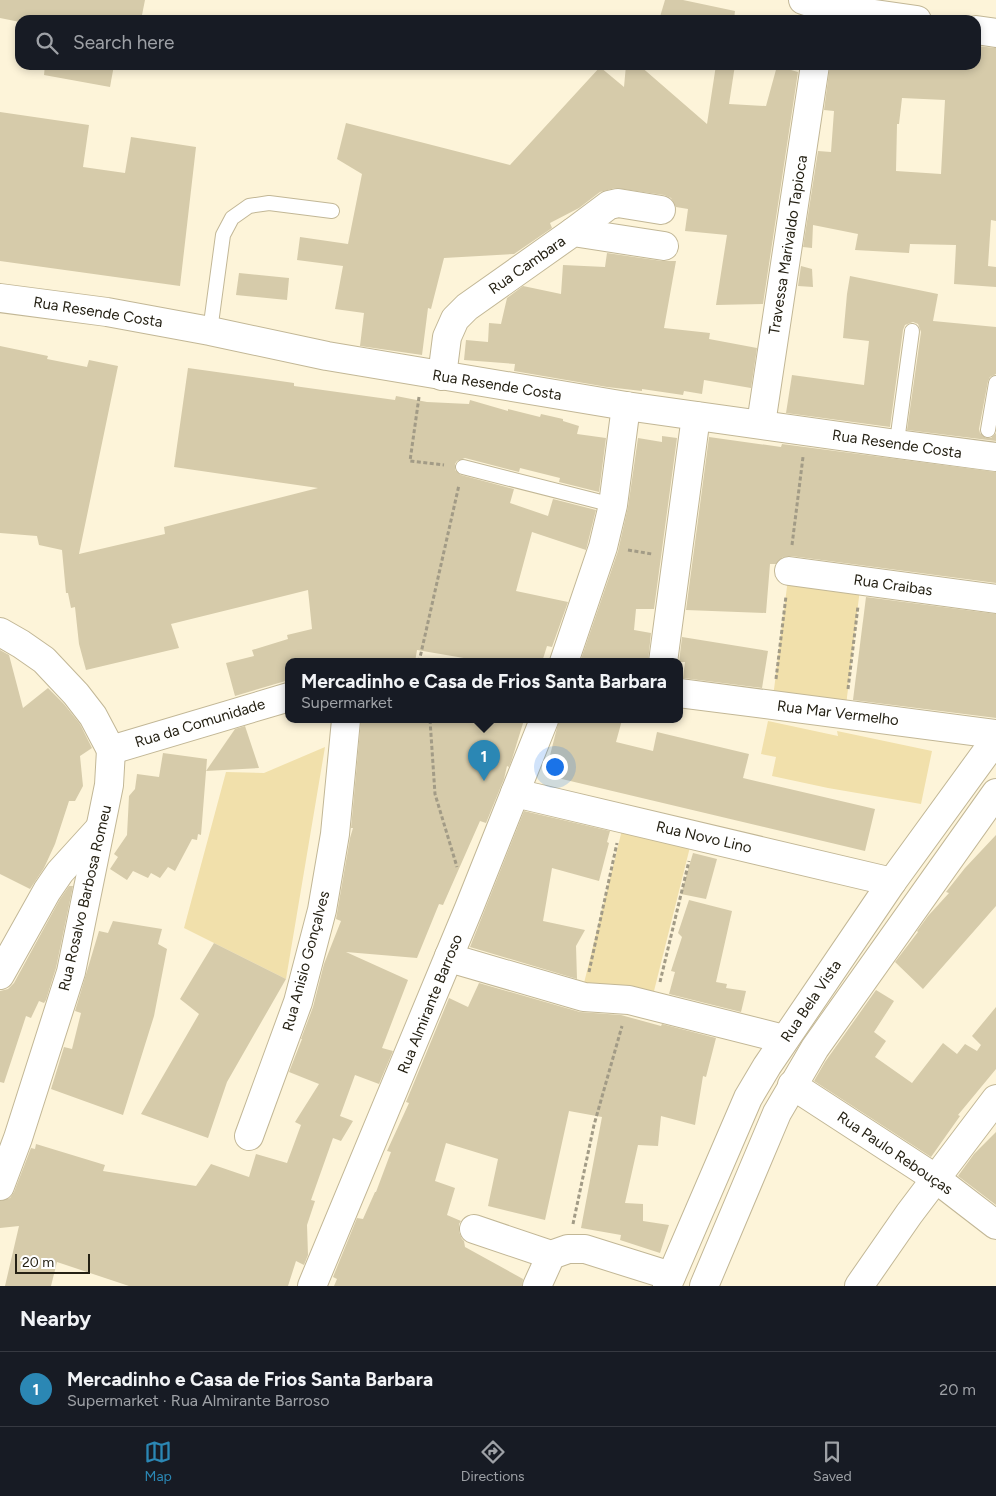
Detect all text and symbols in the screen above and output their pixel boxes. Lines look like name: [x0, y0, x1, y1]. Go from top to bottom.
search box: [15, 15, 981, 70]
icon: search: [33, 29, 61, 57]
text: Search here: [73, 31, 175, 54]
street label: Travessa Marivaldo Tapioca: [765, 154, 811, 336]
street label: Rua Cambara: [485, 232, 569, 298]
street label: Rua Resende Costa: [32, 293, 164, 331]
street label: Rua Resende Costa: [431, 366, 563, 404]
street label: Rua Resende Costa: [831, 426, 963, 462]
street label: Rua Craibas: [852, 571, 934, 599]
popup: [285, 658, 683, 723]
text: Mercadinho e Casa de Frios Santa Barbara: [301, 670, 667, 693]
text: Supermarket: [301, 693, 393, 712]
street label: Rua da Comunidade: [133, 695, 267, 751]
street label: Rua Mar Vermelho: [776, 697, 900, 729]
pin: 1: [468, 740, 500, 781]
your location: [542, 754, 568, 780]
street label: Rua Rosalvo Barbosa Romeu: [55, 803, 115, 993]
street label: Rua Novo Lino: [654, 817, 754, 857]
street label: Rua Anisio Gonçalves: [279, 889, 333, 1033]
street label: Rua Almirante Barroso: [394, 931, 466, 1076]
street label: Rua Bela Vista: [777, 956, 845, 1046]
street label: Rua Paulo Rebouças: [834, 1108, 956, 1198]
scale bar: [15, 1251, 90, 1274]
text: 20 m: [22, 1254, 54, 1271]
text: Nearby: [20, 1306, 91, 1331]
text: Mercadinho e Casa de Frios Santa Barbara: [67, 1368, 433, 1391]
text: 1: [33, 1380, 39, 1399]
text: 20 m: [939, 1380, 976, 1399]
text: Supermarket · Rua Almirante Barroso: [67, 1391, 330, 1410]
tab: Map: [144, 1438, 172, 1485]
tab: Directions: [461, 1438, 525, 1485]
tab: Saved: [813, 1438, 852, 1485]

